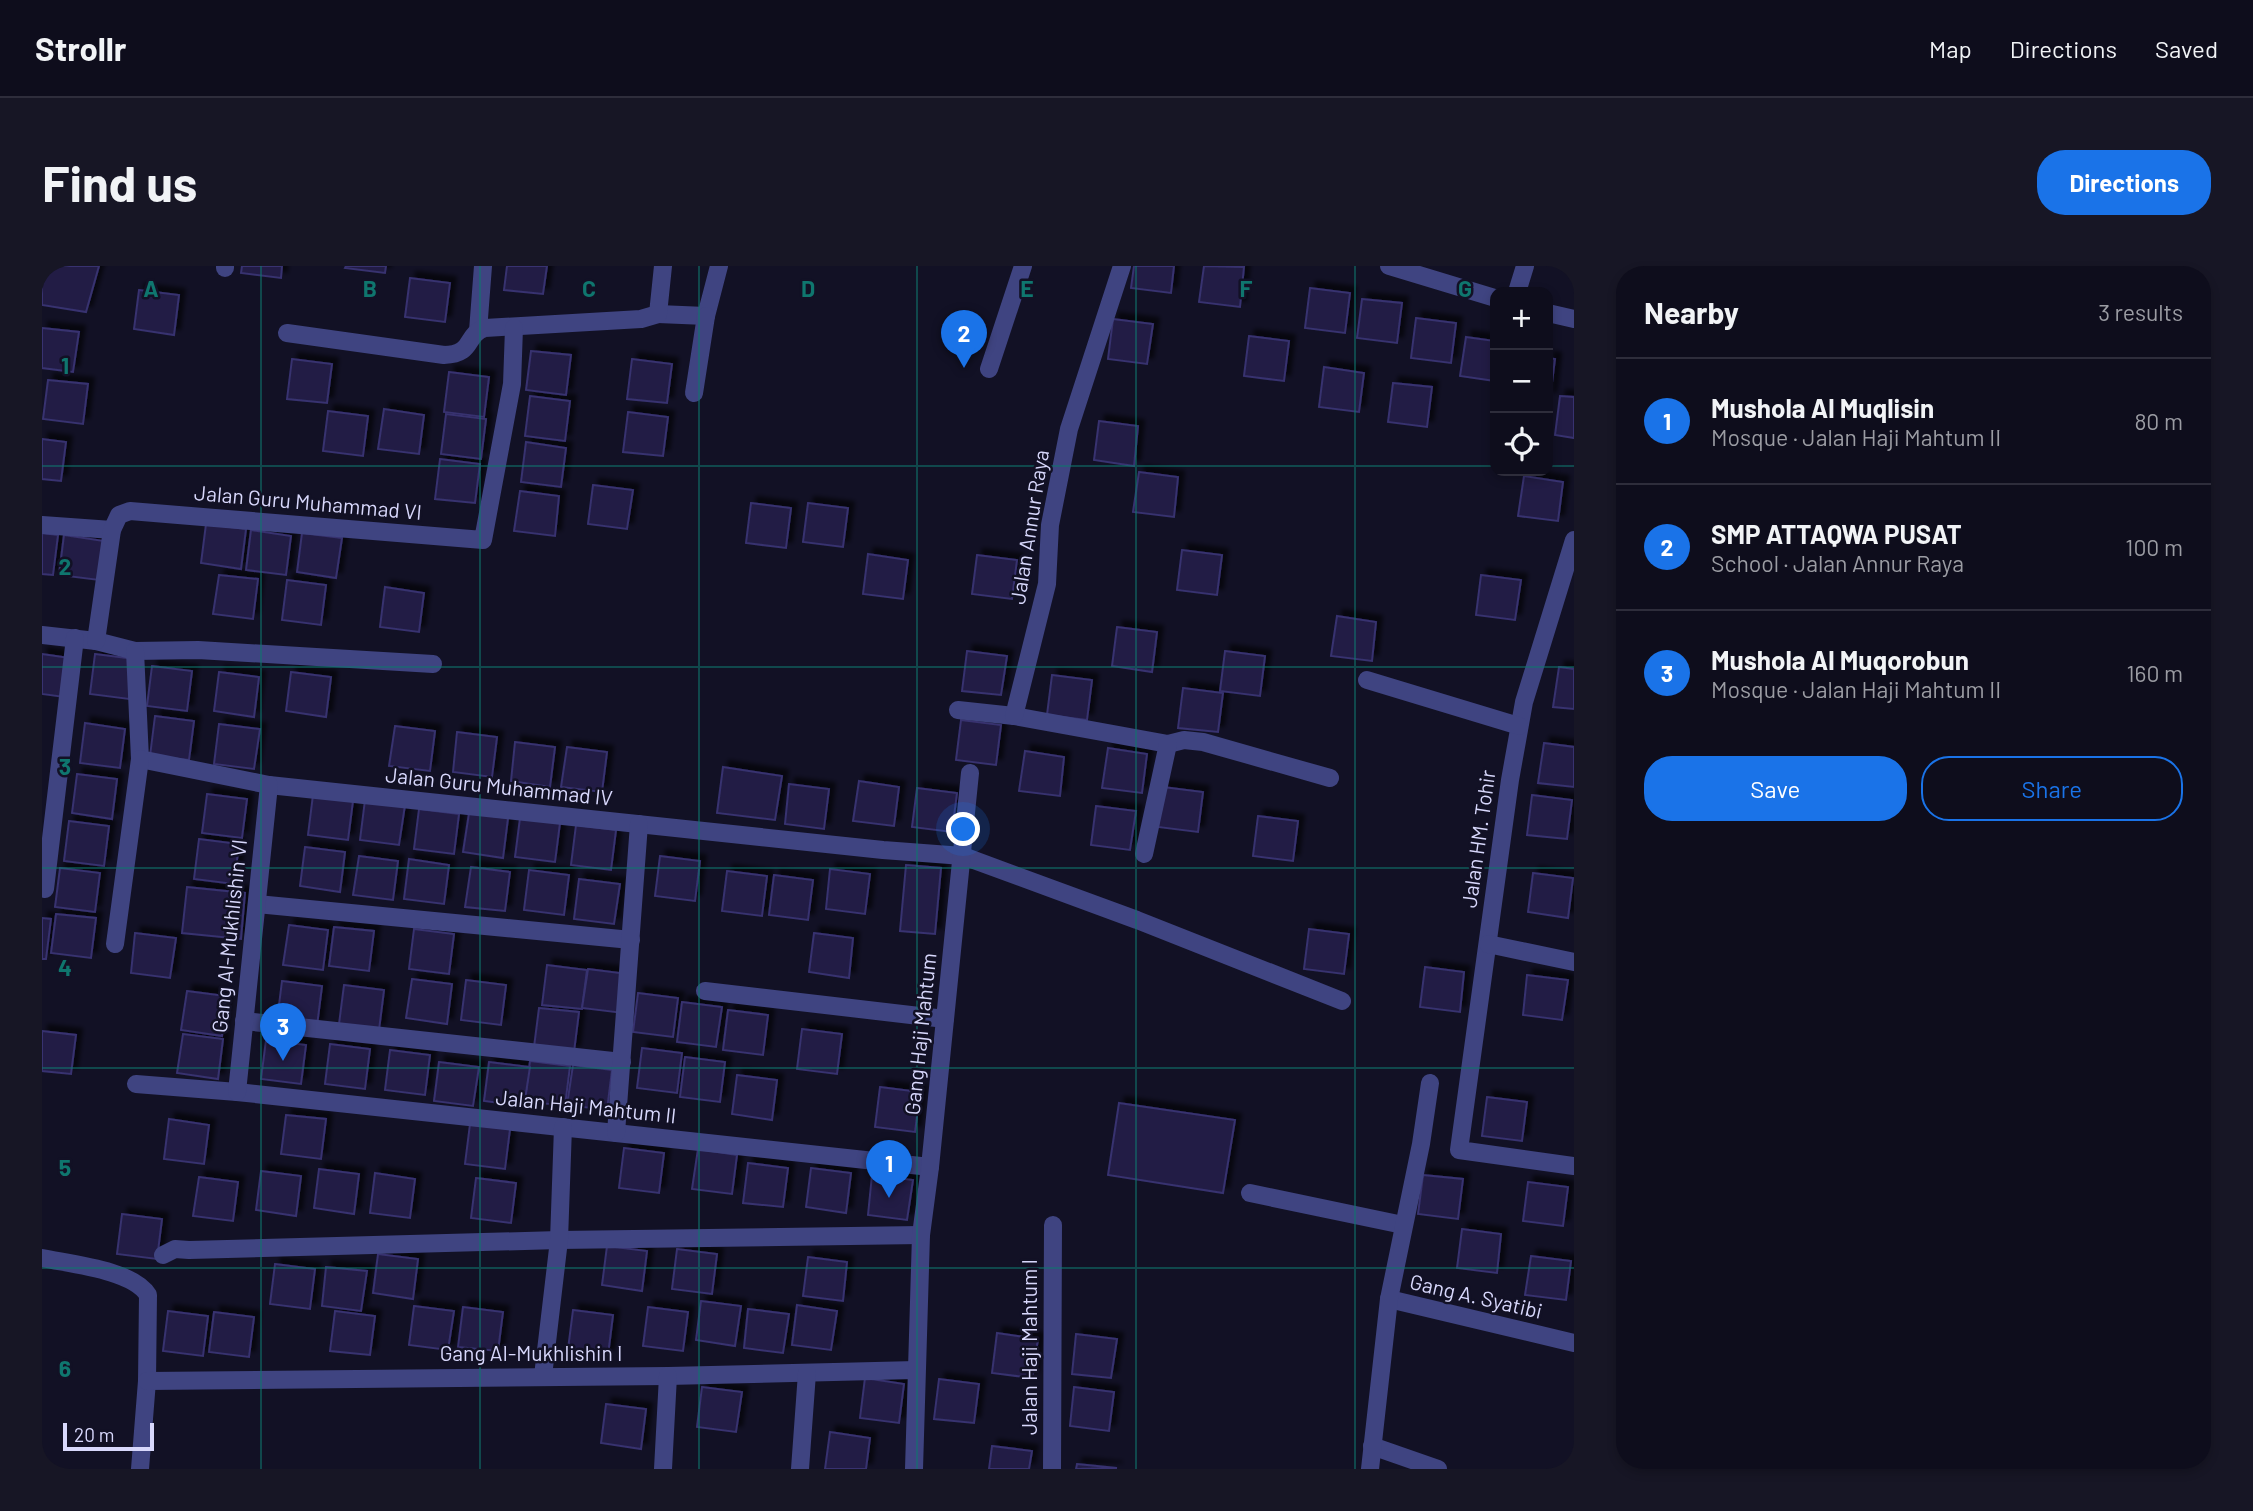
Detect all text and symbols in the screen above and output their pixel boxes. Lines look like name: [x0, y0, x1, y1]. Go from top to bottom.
text: Strollr: [35, 28, 127, 68]
text: Map: [1929, 34, 1972, 63]
text: Directions: [2010, 34, 2117, 63]
text: Saved: [2155, 34, 2218, 63]
button: Directions: [2037, 150, 2211, 215]
text: Find us: [42, 153, 197, 212]
text: A: [143, 274, 159, 302]
text: B: [363, 274, 377, 302]
text: C: [582, 274, 596, 302]
text: D: [801, 274, 815, 302]
text: E: [1020, 274, 1034, 302]
text: F: [1240, 274, 1253, 302]
text: G: [1458, 274, 1472, 302]
map controls: [1490, 287, 1553, 476]
button: +: [1490, 287, 1553, 350]
text: Nearby: [1644, 294, 1739, 330]
text: 3 results: [2098, 298, 2183, 326]
pin: 2: [941, 310, 987, 368]
button: −: [1490, 350, 1553, 413]
text: 1: [61, 351, 69, 379]
text: Mushola Al Muqlisin: [1711, 392, 1934, 423]
text: 1: [1663, 407, 1671, 435]
text: 80 m: [2134, 407, 2183, 435]
button: locate: [1490, 413, 1553, 476]
text: Mosque · Jalan Haji Mahtum II: [1711, 423, 2001, 451]
street label: Jalan Annur Raya: [1004, 448, 1053, 606]
street label: Jalan Guru Muhammad VI: [193, 479, 423, 524]
text: SMP ATTAQWA PUSAT: [1711, 518, 1962, 549]
text: 2: [1661, 533, 1673, 561]
text: 100 m: [2125, 533, 2183, 561]
text: School · Jalan Annur Raya: [1711, 549, 1964, 577]
text: 2: [59, 552, 71, 580]
text: Mushola Al Muqorobun: [1711, 644, 1969, 675]
text: 3: [1661, 659, 1673, 687]
text: 160 m: [2126, 659, 2183, 687]
text: Mosque · Jalan Haji Mahtum II: [1711, 675, 2001, 703]
text: 3: [59, 752, 71, 780]
button: Save: [1644, 756, 1907, 821]
button: Share: [1921, 756, 2183, 821]
street label: Jalan Guru Muhammad IV: [384, 761, 614, 810]
street label: Jalan HM. Tohir: [1455, 768, 1500, 909]
your location: [946, 812, 980, 846]
street label: Gang Al-Mukhlishin VI: [206, 838, 251, 1034]
street label: Gang Haji Mahtum: [899, 952, 940, 1116]
text: 4: [58, 953, 72, 981]
pin: 3: [260, 1003, 306, 1061]
street label: Jalan Haji Mahtum II: [495, 1084, 678, 1127]
pin: 1: [866, 1140, 912, 1198]
text: 5: [59, 1153, 71, 1181]
street label: Jalan Haji Mahtum I: [1016, 1259, 1041, 1435]
street label: Gang A. Syatibi: [1408, 1268, 1545, 1323]
street label: Gang AI-Mukhlishin I: [440, 1340, 622, 1365]
text: 6: [59, 1354, 71, 1382]
scale bar: [63, 1420, 154, 1452]
text: 20 m: [74, 1423, 114, 1446]

